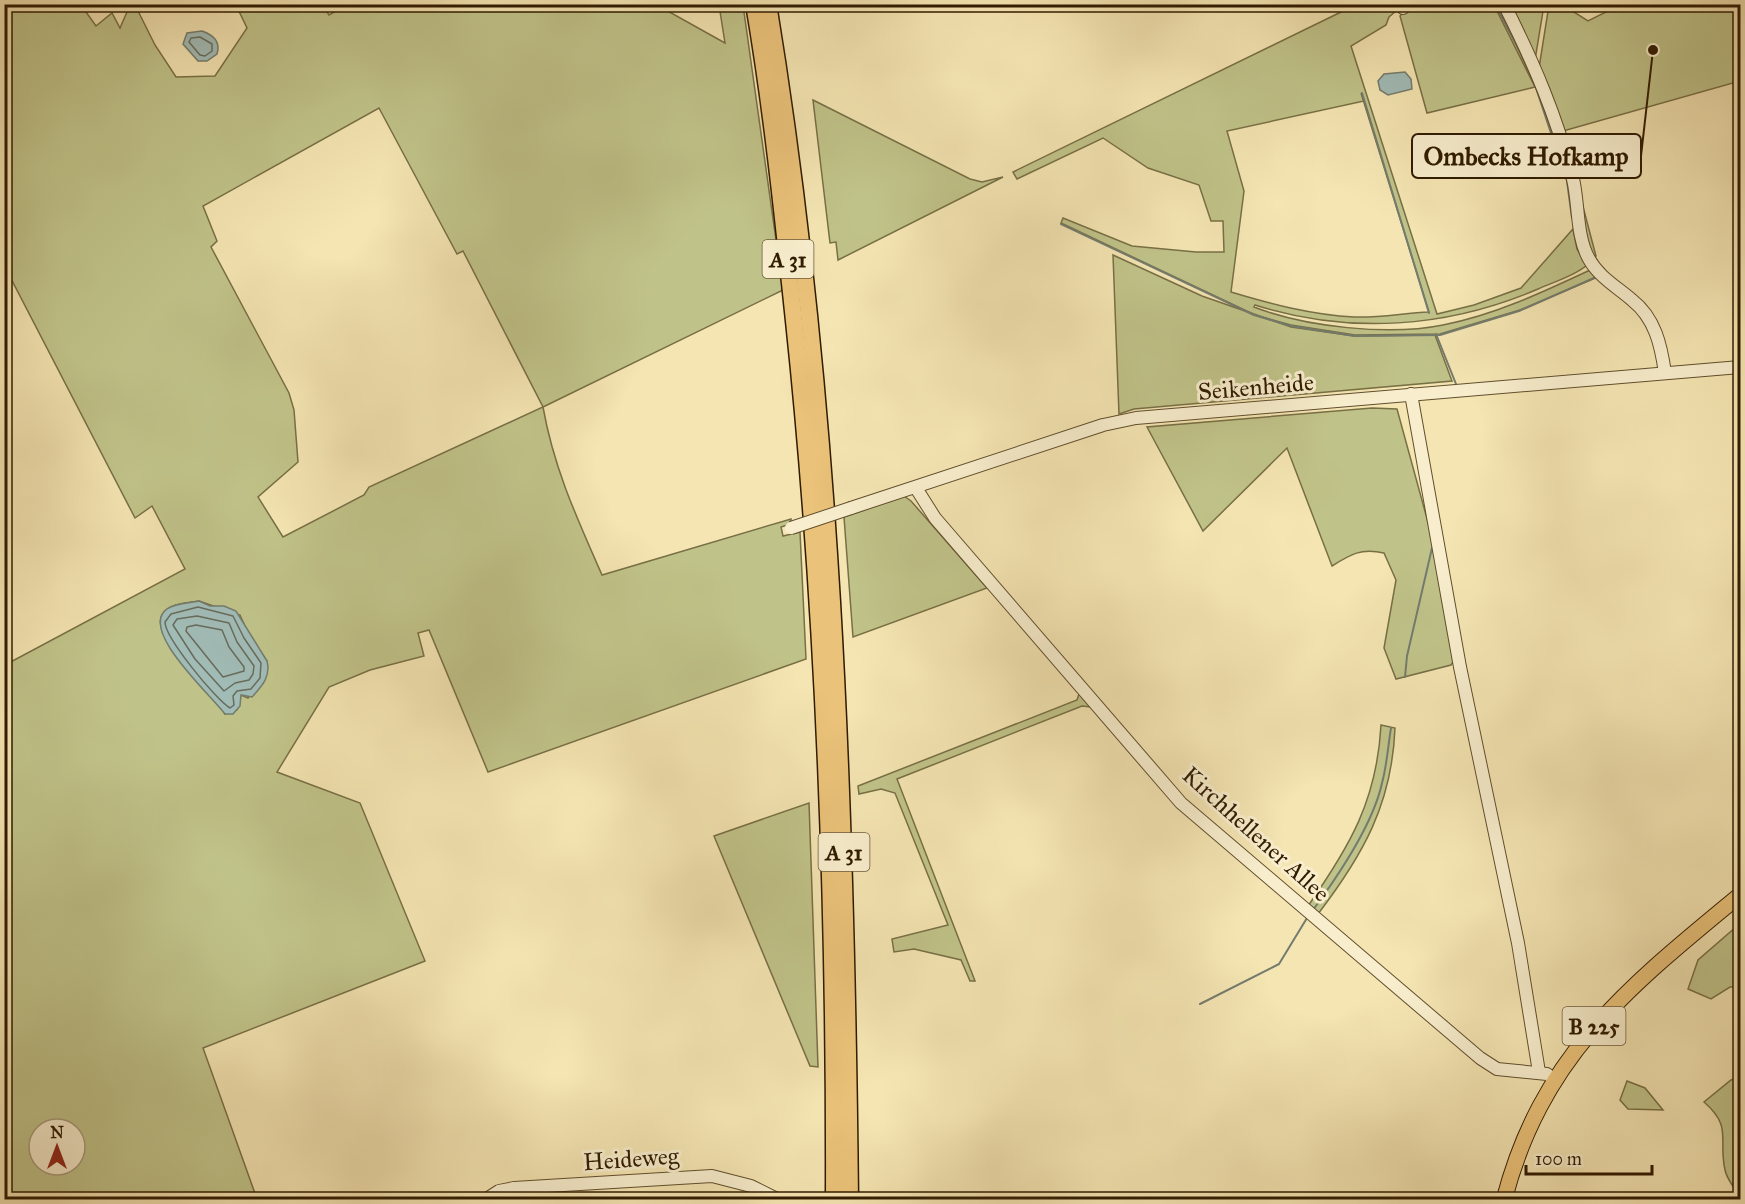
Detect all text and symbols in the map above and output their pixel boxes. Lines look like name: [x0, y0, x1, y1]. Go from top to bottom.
callout: Ombecks Hofkamp: [1412, 134, 1641, 178]
text: Ombecks Hofkamp: [1423, 140, 1629, 172]
road number: A 31: [762, 240, 814, 278]
street label: Seikenheide: [1197, 367, 1315, 407]
street label: Kirchhellener Allee: [1176, 760, 1336, 908]
road number: A 31: [818, 833, 870, 871]
road number: B 225: [1562, 1007, 1626, 1045]
north arrow: [27, 1117, 87, 1177]
text: N: [50, 1123, 64, 1142]
scale bar: [1526, 1138, 1652, 1176]
street label: Heideweg: [582, 1141, 681, 1177]
text: 100 m: [1535, 1148, 1582, 1170]

